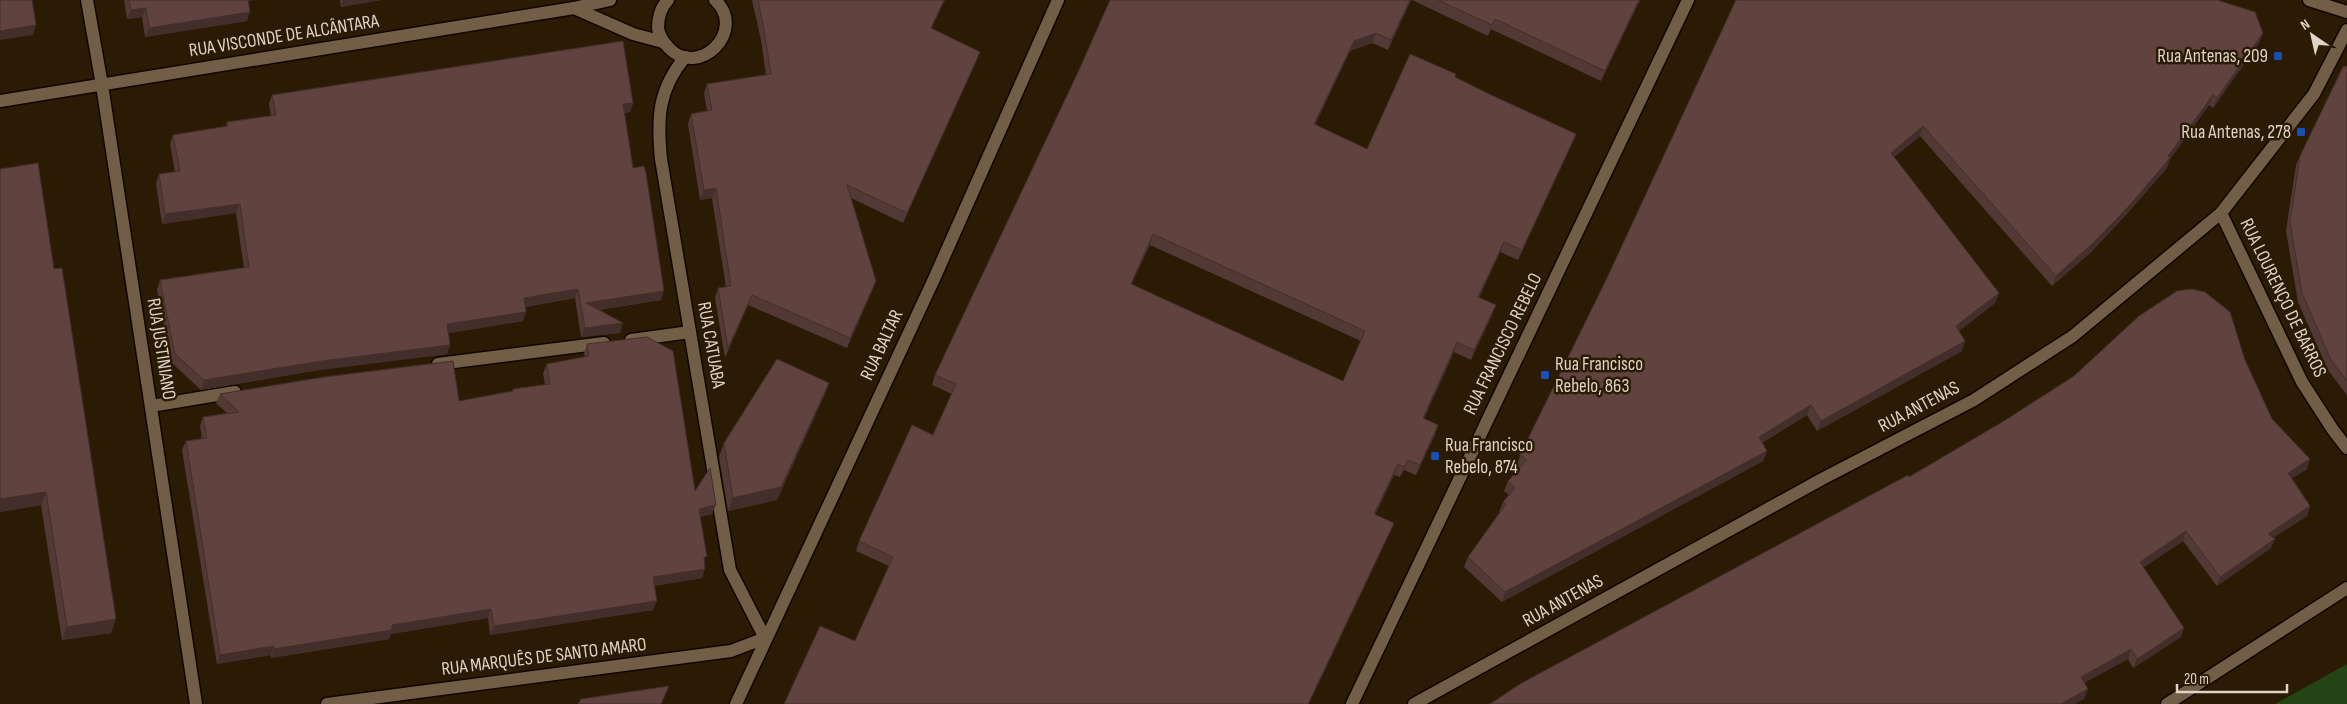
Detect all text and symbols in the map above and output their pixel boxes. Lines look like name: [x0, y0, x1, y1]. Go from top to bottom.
street label: RUA VISCONDE DE ALCÂNTARA: [187, 10, 381, 62]
north arrow: [2287, 10, 2337, 60]
text: N: [2297, 15, 2313, 34]
place label: Rua Antenas, 209: [2157, 45, 2268, 68]
marker: Rua Antenas, 209: [2272, 50, 2284, 62]
place label: Rua Antenas, 278: [2181, 121, 2291, 144]
marker: Rua Antenas, 278: [2295, 126, 2307, 138]
street label: RUA LOURENÇO DE BARROS: [2235, 215, 2331, 381]
street label: RUA FRANCISCO REBELO: [1459, 269, 1547, 419]
street label: RUA JUSTINIANO: [142, 296, 180, 402]
street label: RUA CATUABA: [692, 300, 730, 391]
street label: RUA BALTAR: [856, 306, 908, 384]
place label: Rua Francisco Rebelo, 863: [1555, 353, 1643, 398]
marker: Rua Francisco Rebelo, 863: [1539, 369, 1551, 381]
street label: RUA ANTENAS: [1875, 376, 1963, 438]
place label: Rua Francisco Rebelo, 874: [1445, 434, 1533, 479]
marker: Rua Francisco Rebelo, 874: [1429, 450, 1441, 462]
street label: RUA ANTENAS: [1519, 570, 1607, 632]
street label: RUA MARQUÊS DE SANTO AMARO: [440, 633, 648, 681]
scale bar: [2177, 662, 2287, 694]
text: 20 m: [2184, 670, 2209, 689]

